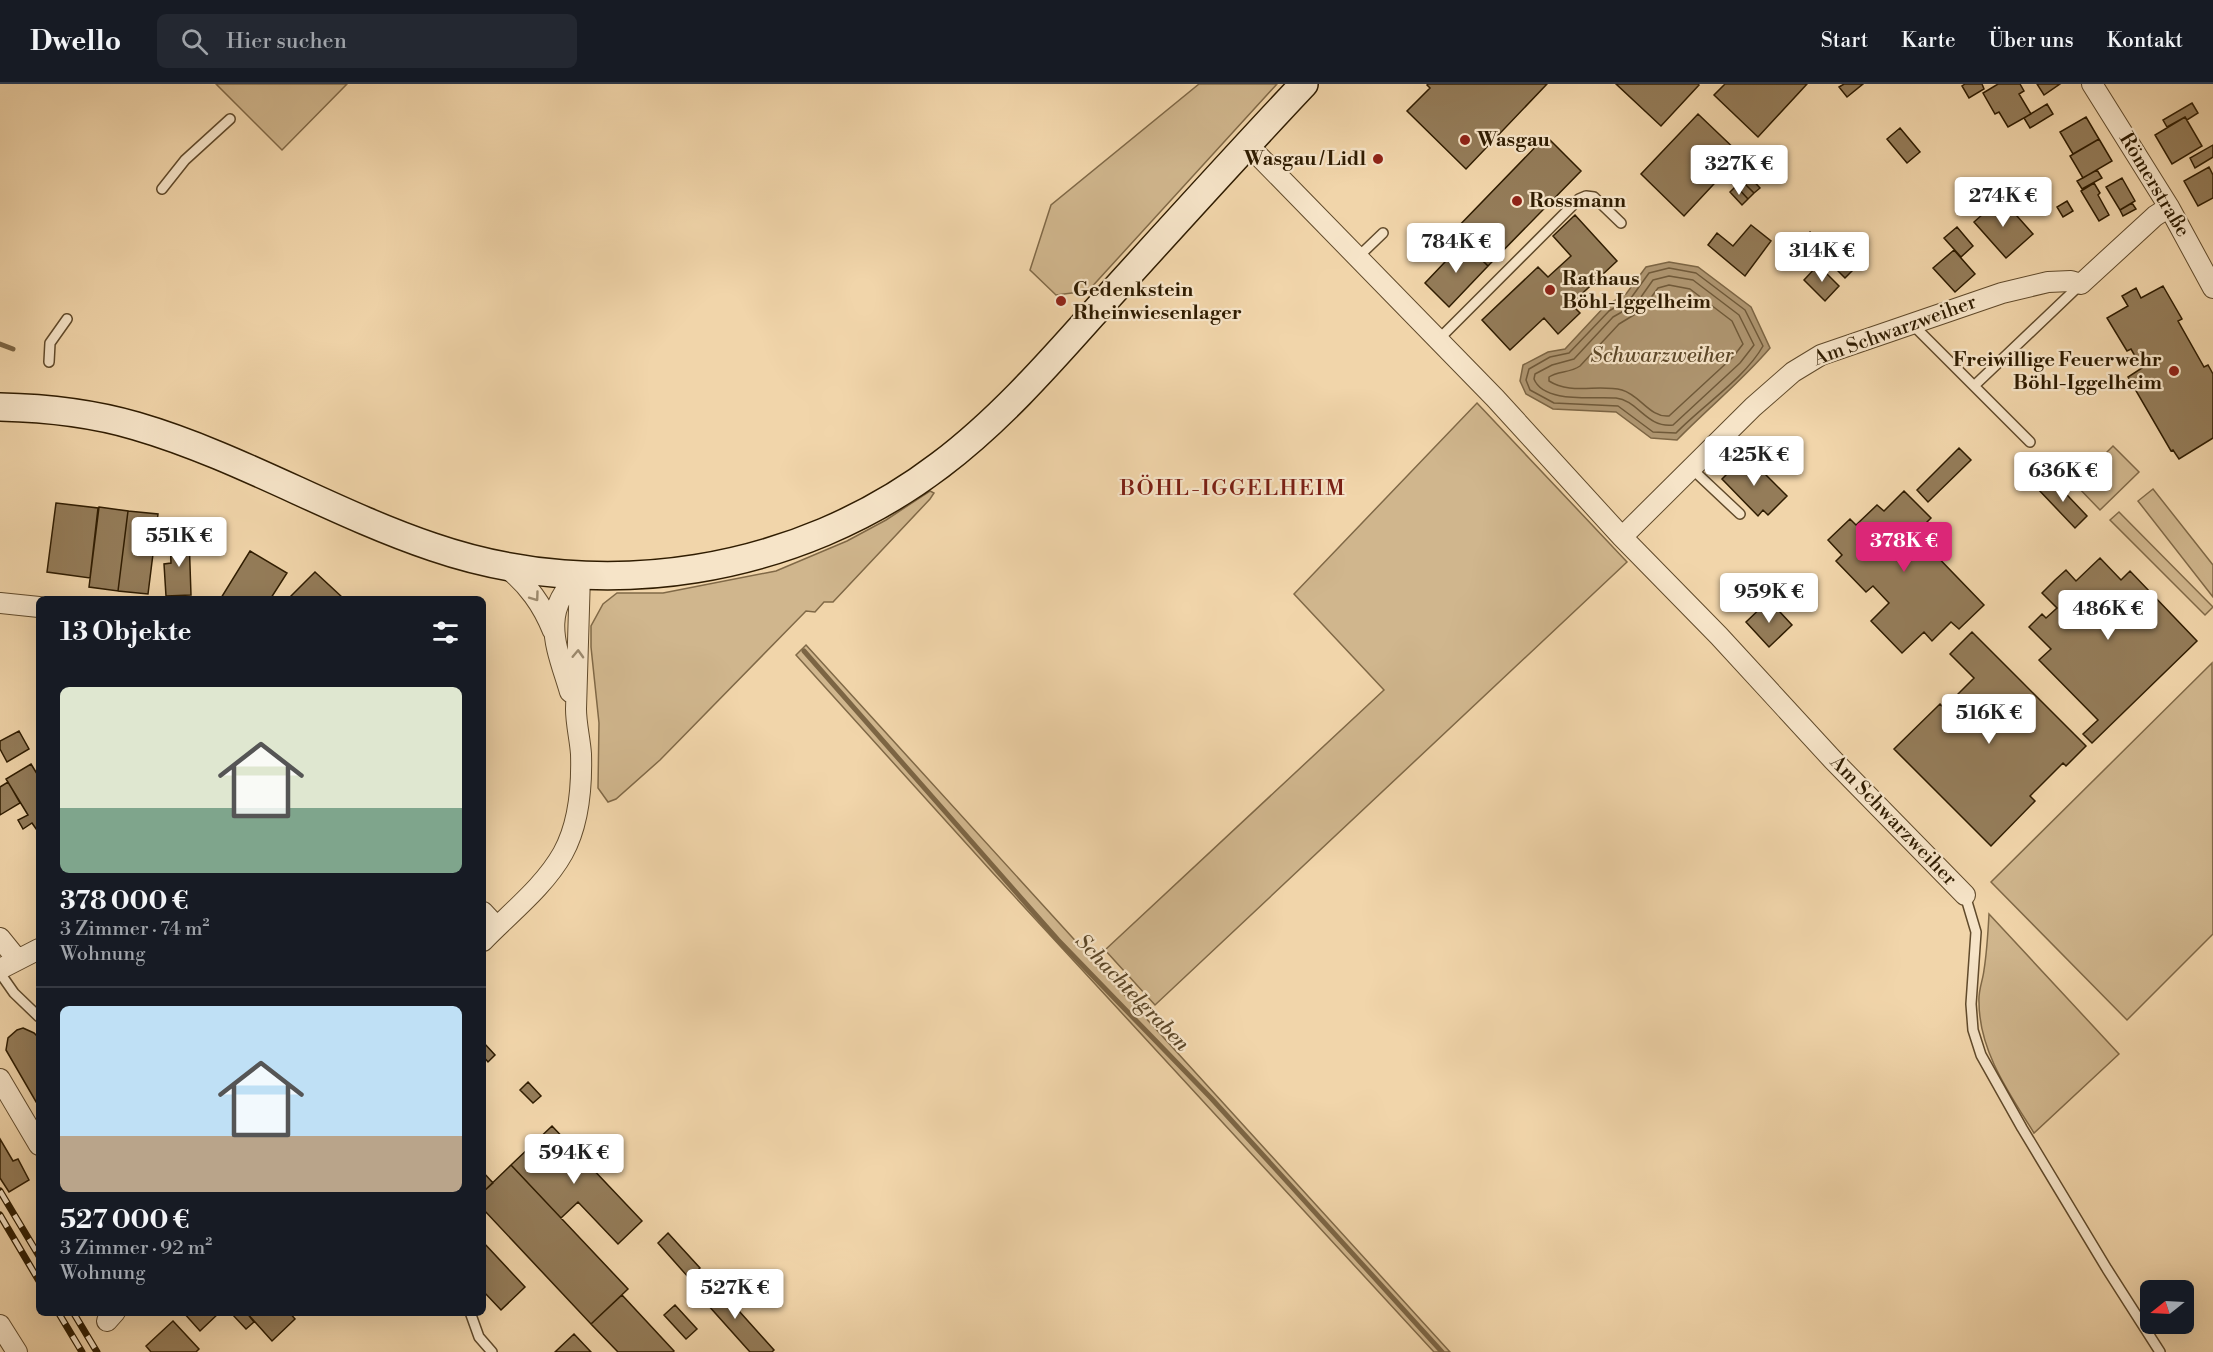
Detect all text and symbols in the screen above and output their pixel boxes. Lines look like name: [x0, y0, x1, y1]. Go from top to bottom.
search box: [157, 14, 577, 68]
text: Dwello: [30, 24, 121, 59]
icon: search: [178, 25, 211, 58]
text: Hier suchen: [226, 28, 347, 55]
text: Start: [1821, 28, 1868, 54]
text: Karte: [1901, 28, 1956, 54]
text: Über uns: [1989, 28, 2074, 54]
text: Kontakt: [2107, 28, 2183, 54]
place label: Wasgau: [1476, 128, 1551, 153]
street label: Römerstraße: [2113, 128, 2195, 242]
marker: Wasgau: [1458, 133, 1472, 147]
pin: 327K €: [1690, 145, 1788, 196]
place label: Wasgau / Lidl: [1243, 147, 1366, 172]
marker: Wasgau / Lidl: [1371, 152, 1385, 166]
text: 327K €: [1705, 152, 1773, 177]
pin: 274K €: [1954, 177, 2052, 228]
text: 274K €: [1969, 184, 2037, 209]
place label: Rossmann: [1529, 189, 1627, 214]
marker: Rossmann: [1510, 194, 1524, 208]
pin: 784K €: [1407, 223, 1505, 274]
text: 784K €: [1421, 230, 1491, 255]
pin: 314K €: [1773, 232, 1871, 283]
text: 314K €: [1789, 239, 1855, 264]
place label: Rathaus Böhl-Iggelheim: [1562, 267, 1711, 315]
place label: Gedenkstein Rheinwiesenlager: [1073, 278, 1242, 326]
marker: Rathaus Böhl-Iggelheim: [1543, 283, 1557, 297]
street label: Am Schwarzweiher: [1809, 290, 1980, 372]
marker: Gedenkstein Rheinwiesenlager: [1054, 294, 1068, 308]
water label: Schwarzweiher: [1591, 343, 1734, 369]
place label: Freiwillige Feuerwehr Böhl-Iggelheim: [1953, 348, 2162, 396]
marker: Freiwillige Feuerwehr Böhl-Iggelheim: [2167, 364, 2181, 378]
pin: 425K €: [1705, 436, 1803, 487]
text: 425K €: [1719, 443, 1789, 468]
pin: 636K €: [2014, 452, 2112, 503]
text: 636K €: [2028, 459, 2098, 484]
district label: BÖHL-IGGELHEIM: [1119, 474, 1346, 502]
pin: 551K €: [130, 517, 228, 568]
pin: 378K €: [1855, 522, 1953, 573]
text: 551K €: [146, 524, 212, 549]
text: 378K €: [1870, 529, 1938, 554]
pin: 959K €: [1720, 573, 1818, 624]
text: 959K €: [1734, 580, 1804, 605]
one-way arrow: [528, 590, 539, 601]
pin: 486K €: [2059, 590, 2157, 641]
text: 486K €: [2072, 597, 2144, 622]
text: 13 Objekte: [60, 616, 192, 648]
icon: filters: [429, 616, 462, 649]
one-way arrow: [571, 649, 584, 658]
pin: 516K €: [1940, 694, 2038, 745]
text: 516K €: [1956, 701, 2022, 726]
icon: home: [207, 726, 315, 834]
street label: Am Schwarzweiher: [1824, 750, 1962, 892]
text: 378 000 €: [60, 885, 188, 917]
text: 3 Zimmer · 74 m²: [60, 917, 210, 942]
water label: Schachtelgraben: [1069, 929, 1195, 1057]
text: Wohnung: [60, 942, 146, 967]
icon: home: [207, 1045, 315, 1153]
pin: 594K €: [525, 1134, 623, 1185]
text: 594K €: [539, 1141, 609, 1166]
text: 527 000 €: [60, 1204, 189, 1236]
text: 3 Zimmer · 92 m²: [60, 1236, 212, 1261]
text: Wohnung: [60, 1261, 146, 1286]
pin: 527K €: [686, 1269, 784, 1320]
text: 527K €: [701, 1276, 769, 1301]
north arrow: [2140, 1280, 2194, 1334]
map controls: [2140, 1280, 2194, 1334]

